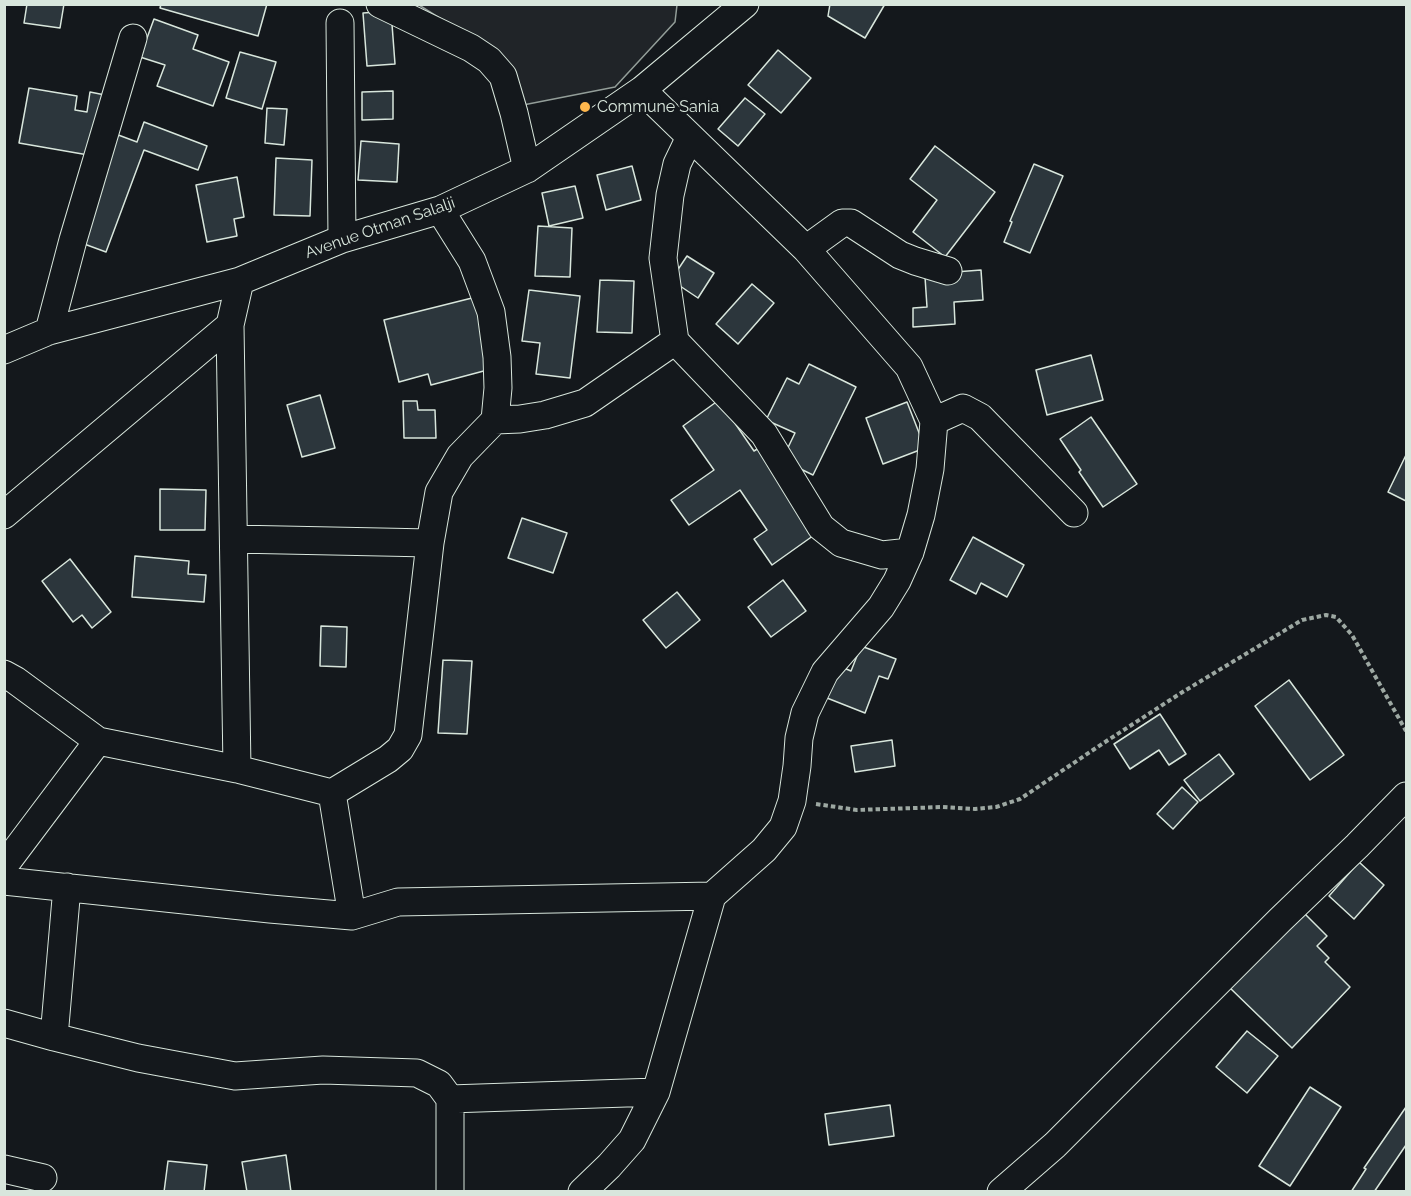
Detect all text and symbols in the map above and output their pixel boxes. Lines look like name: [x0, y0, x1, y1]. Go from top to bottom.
place label: Commune Sania: [597, 97, 719, 117]
marker: Commune Sania: [578, 100, 592, 114]
street label: Avenue Otman Salalji: [302, 193, 458, 263]

